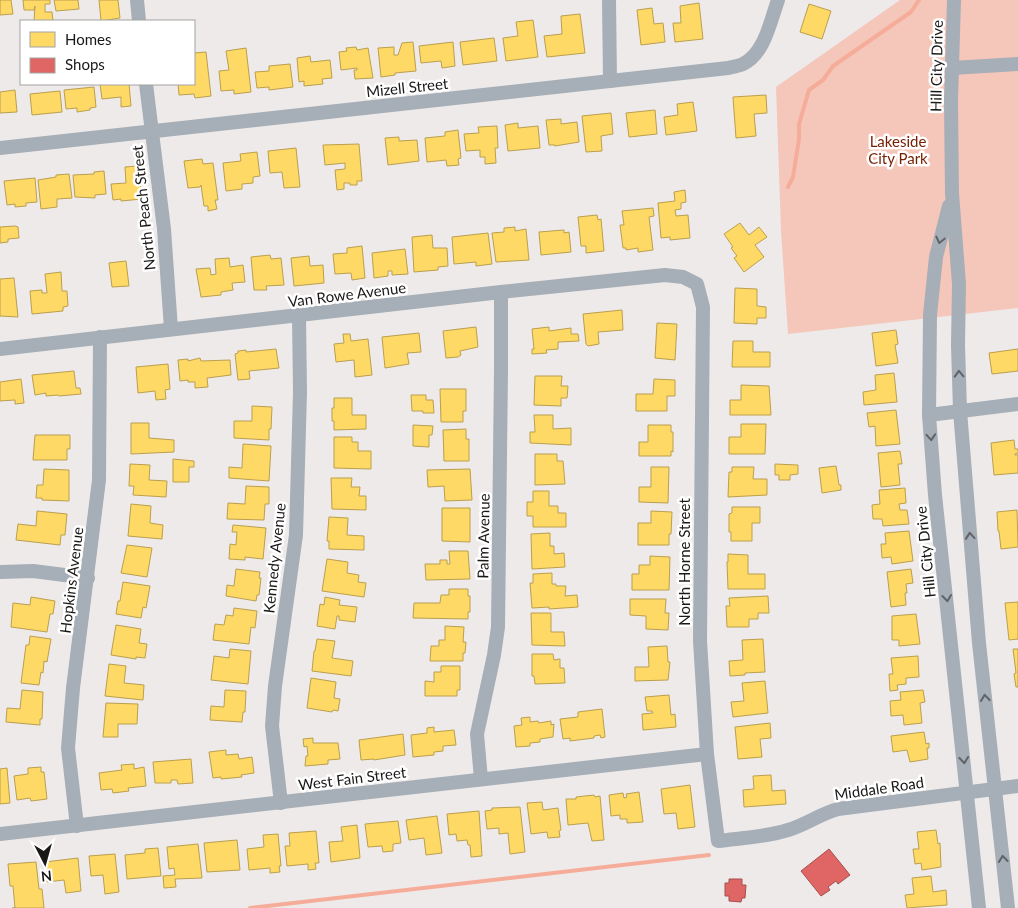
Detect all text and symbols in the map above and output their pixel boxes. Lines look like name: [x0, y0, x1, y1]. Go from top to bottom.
legend: [20, 20, 195, 85]
street label: Hill City Drive: [926, 20, 946, 112]
text: Homes: [65, 30, 111, 48]
text: Shops: [65, 55, 105, 73]
street label: Mizell Street: [365, 74, 450, 100]
park label: Lakeside City Park: [868, 132, 928, 167]
street label: North Peach Street: [127, 144, 159, 271]
one-way arrow: [935, 236, 946, 245]
street label: Van Rowe Avenue: [287, 278, 407, 310]
one-way arrow: [953, 370, 964, 378]
one-way arrow: [925, 433, 936, 441]
street label: Palm Avenue: [473, 493, 493, 579]
street label: North Horne Street: [675, 498, 693, 626]
street label: Kennedy Avenue: [259, 502, 289, 614]
street label: Hill City Drive: [911, 505, 939, 599]
street label: Hopkins Avenue: [56, 526, 86, 634]
one-way arrow: [965, 532, 976, 540]
one-way arrow: [941, 595, 952, 603]
one-way arrow: [980, 694, 991, 702]
one-way arrow: [958, 756, 969, 764]
street label: West Fain Street: [297, 762, 408, 794]
street label: Middale Road: [833, 773, 925, 803]
north arrow: [20, 838, 70, 888]
one-way arrow: [998, 855, 1009, 863]
text: N: [40, 867, 53, 885]

